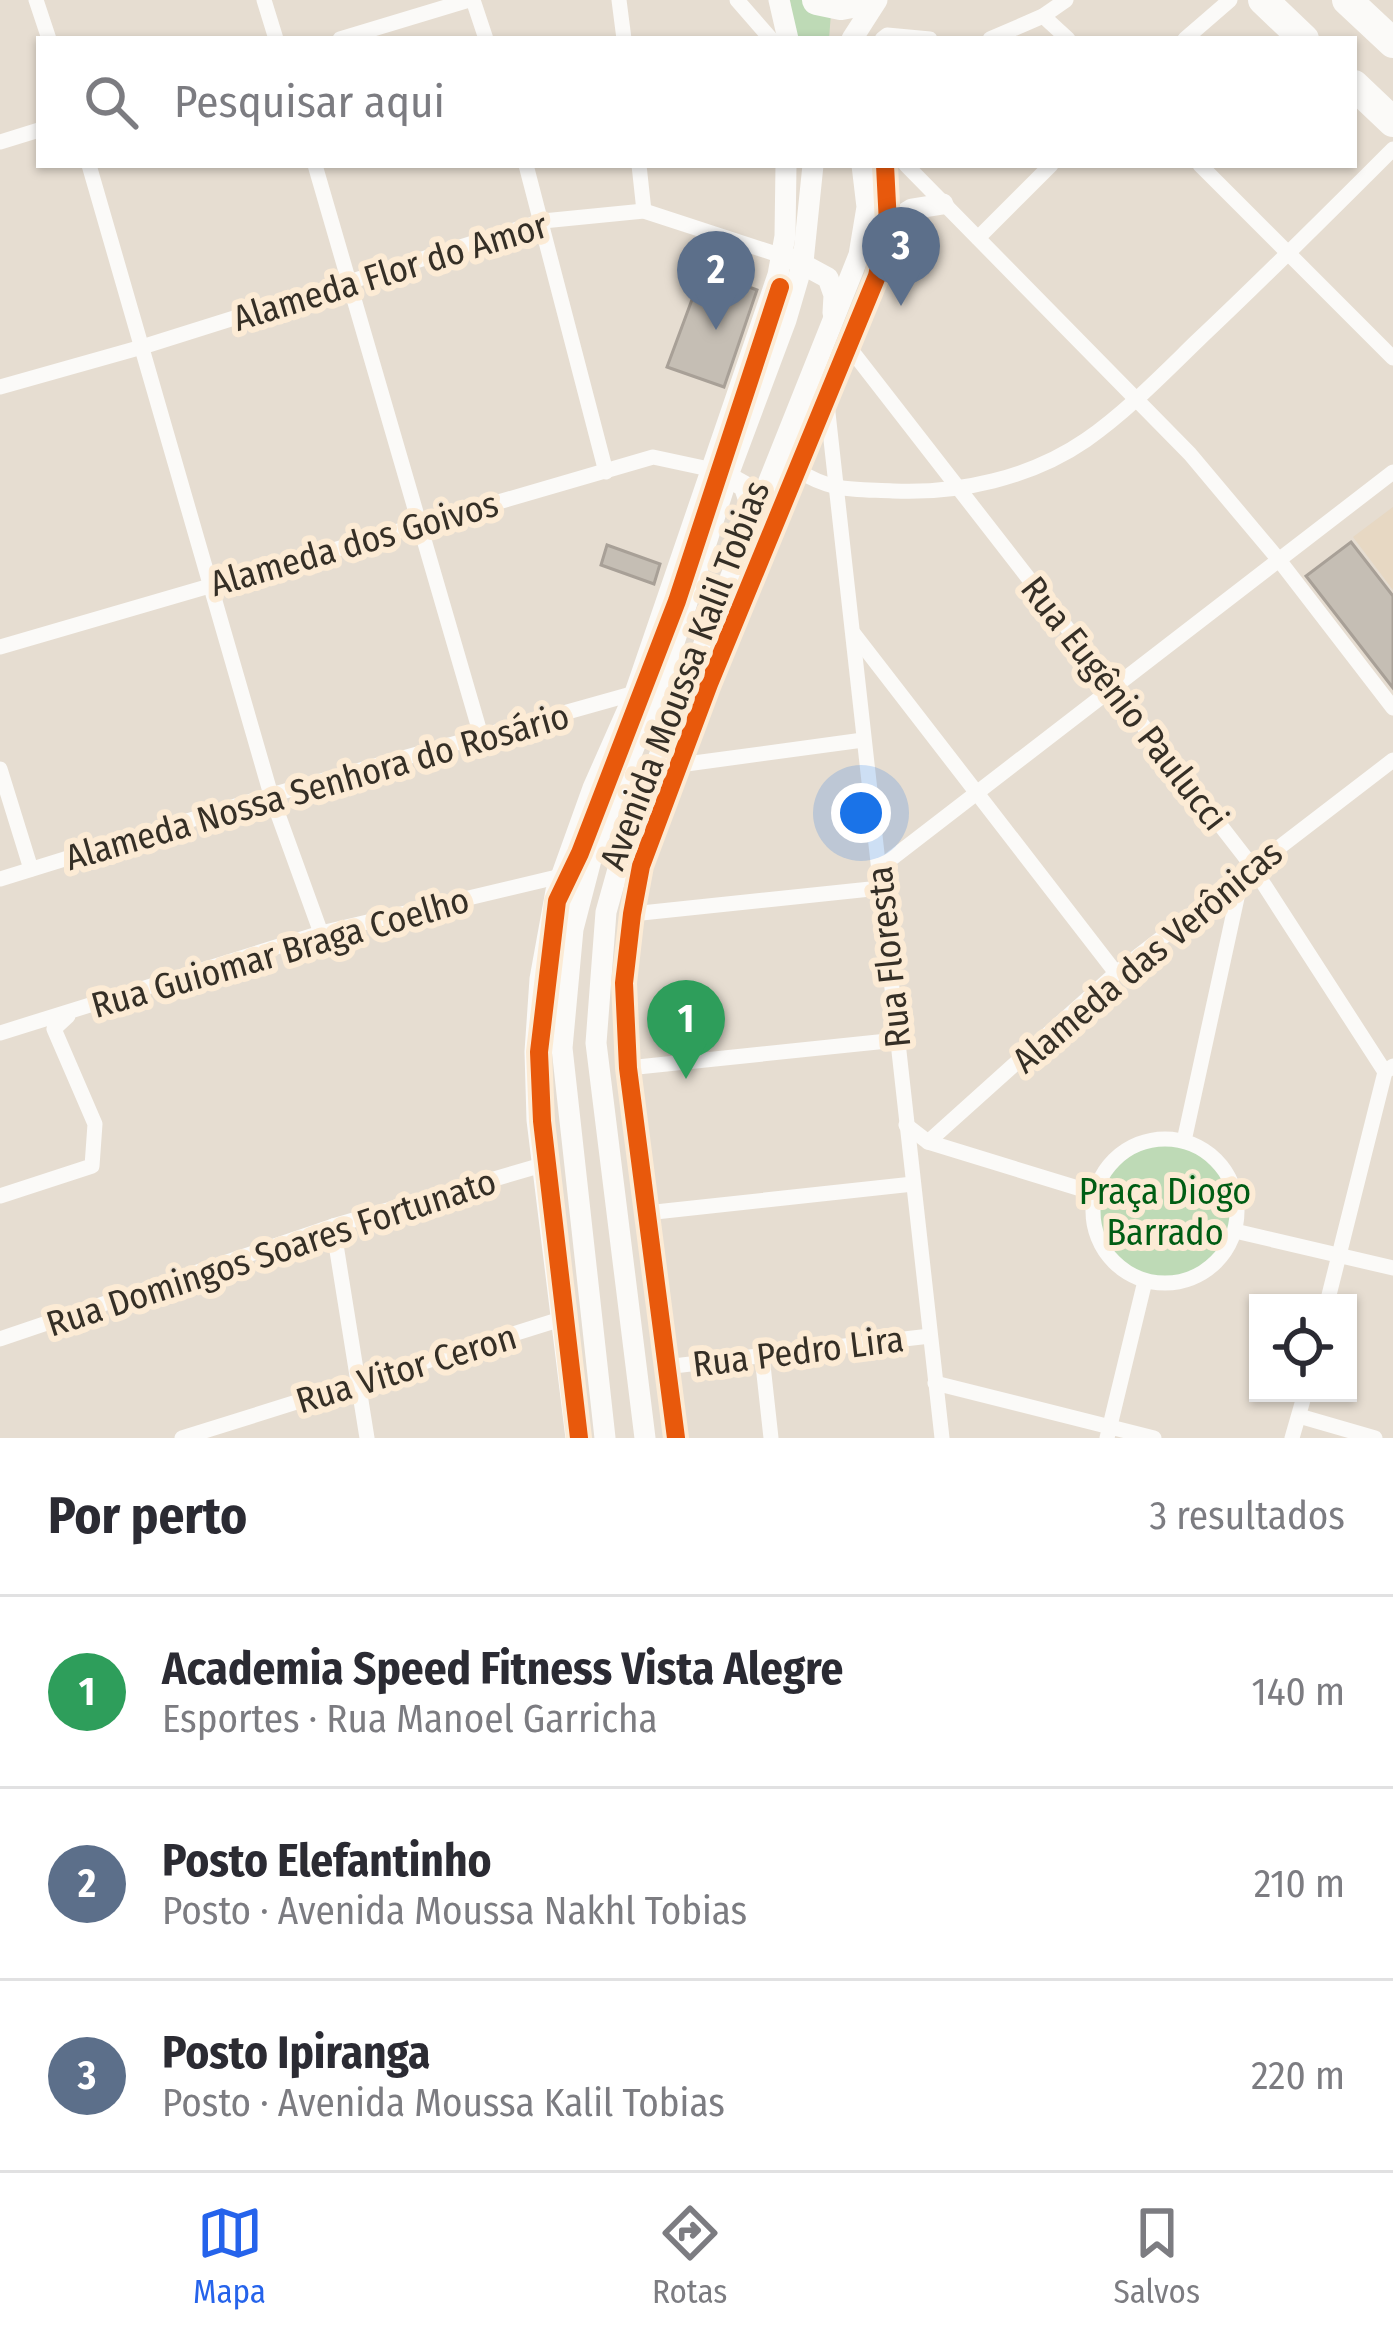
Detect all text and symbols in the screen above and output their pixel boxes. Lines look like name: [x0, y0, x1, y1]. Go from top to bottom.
search box: [36, 36, 1357, 168]
icon: search: [78, 69, 144, 135]
text: Pesquisar aqui: [174, 75, 445, 129]
street label: Alameda Flor do Amor: [228, 203, 553, 341]
pin: 3: [862, 207, 940, 306]
pin: 2: [677, 231, 755, 330]
street label: Avenida Moussa Kalil Tobias: [590, 475, 779, 876]
street label: Alameda dos Goivos: [205, 482, 503, 606]
street label: Rua Eugênio Paulucci: [1011, 568, 1237, 839]
street label: Alameda Nossa Senhora do Rosário: [60, 694, 574, 880]
your location: [831, 783, 891, 843]
street label: Alameda das Verônicas: [1004, 831, 1292, 1083]
street label: Rua Floresta: [858, 864, 920, 1050]
street label: Rua Guiomar Braga Coelho: [86, 878, 474, 1028]
pin: 1: [647, 980, 725, 1079]
street label: Rua Domingos Soares Fortunato: [41, 1159, 502, 1346]
park label: Praça Diogo Barrado: [1079, 1170, 1251, 1255]
map controls: [1249, 1294, 1357, 1402]
button: locate: [1249, 1294, 1357, 1402]
street label: Rua Vitor Ceron: [291, 1315, 522, 1423]
street label: Rua Pedro Lira: [690, 1317, 906, 1387]
text: Por perto: [48, 1485, 247, 1547]
text: 3 resultados: [1149, 1493, 1345, 1539]
text: Academia Speed Fitness Vista Alegre: [162, 1642, 843, 1696]
text: 1: [79, 1669, 95, 1715]
text: 140 m: [1251, 1669, 1345, 1715]
text: Esportes · Rua Manoel Garricha: [162, 1696, 658, 1742]
text: Posto Elefantinho: [162, 1834, 492, 1888]
text: 2: [78, 1861, 96, 1907]
text: 210 m: [1254, 1861, 1345, 1907]
text: Posto · Avenida Moussa Nakhl Tobias: [162, 1888, 747, 1934]
text: Posto Ipiranga: [162, 2026, 430, 2080]
text: 3: [78, 2053, 96, 2099]
text: 220 m: [1251, 2053, 1345, 2099]
text: Posto · Avenida Moussa Kalil Tobias: [162, 2080, 725, 2126]
tab: Mapa: [193, 2200, 266, 2312]
tab: Rotas: [652, 2200, 727, 2312]
tab: Salvos: [1113, 2200, 1200, 2312]

